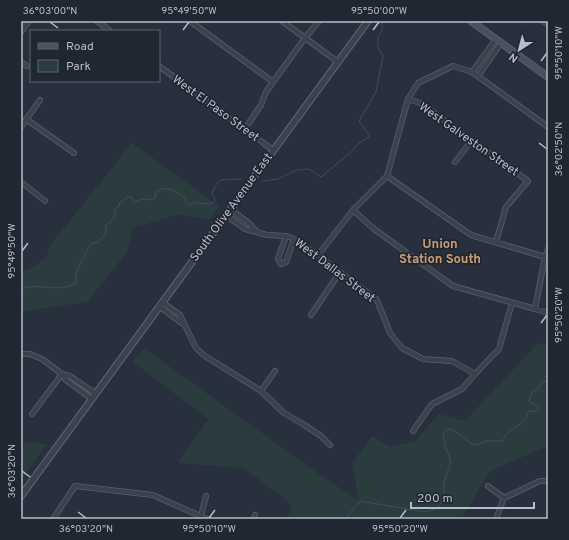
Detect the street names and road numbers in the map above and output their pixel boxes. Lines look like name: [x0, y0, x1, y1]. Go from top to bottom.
street label: West El Paso Street: [169, 72, 262, 146]
street label: West Galveston Street: [415, 99, 521, 180]
street label: South Olive Avenue East: [187, 150, 277, 265]
street label: West Dallas Street: [291, 235, 378, 306]

